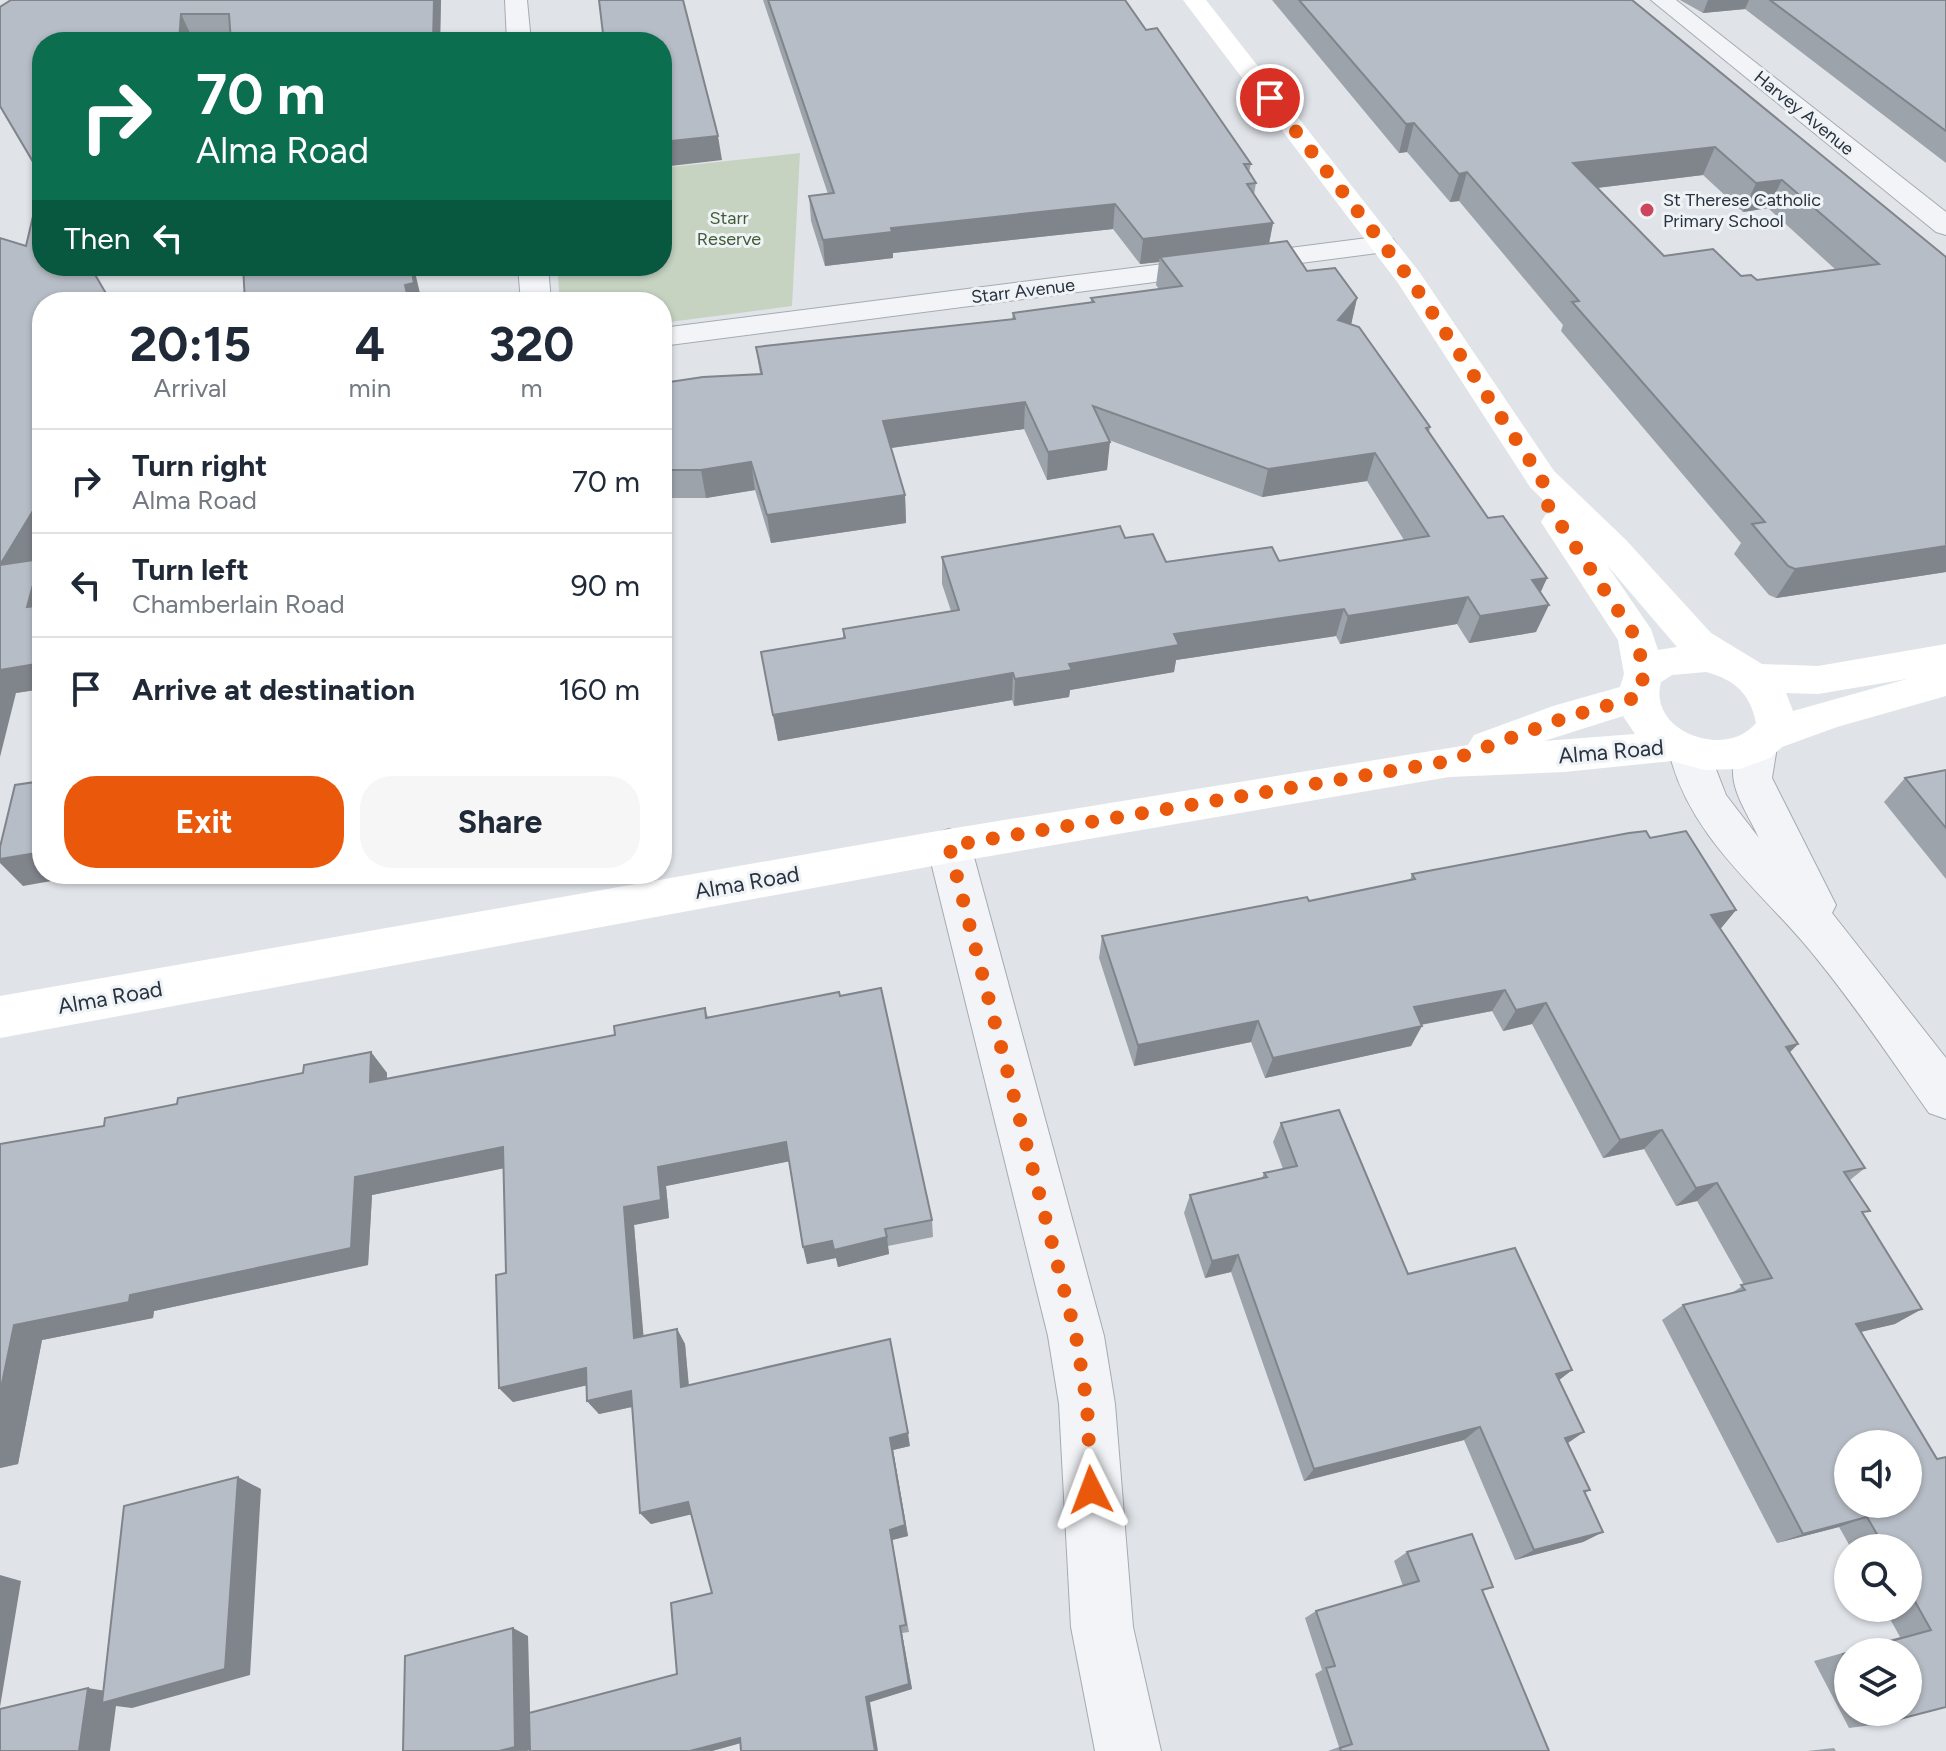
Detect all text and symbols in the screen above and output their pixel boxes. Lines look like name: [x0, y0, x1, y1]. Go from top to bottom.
text: 70 m: [196, 61, 326, 128]
icon: right: [64, 64, 168, 168]
pin: [1236, 64, 1304, 132]
street label: Harvey Avenue: [1750, 66, 1859, 160]
icon: arrive: [1248, 76, 1292, 120]
text: Alma Road: [196, 129, 369, 172]
place label: St Therese Catholic Primary School: [1663, 189, 1821, 232]
marker: St Therese Catholic Primary School: [1638, 201, 1656, 219]
park label: Starr Reserve: [697, 207, 761, 250]
icon: left: [146, 216, 190, 260]
text: Then: [64, 220, 130, 257]
street label: Starr Avenue: [970, 274, 1076, 308]
text: 20:15: [130, 315, 251, 373]
text: 4: [355, 315, 385, 373]
text: 320: [489, 315, 574, 373]
text: Arrival: [154, 372, 227, 404]
text: min: [349, 372, 391, 404]
text: m: [521, 372, 543, 404]
text: Turn right: [132, 447, 267, 484]
icon: right: [64, 459, 108, 503]
text: 70 m: [572, 463, 640, 500]
text: Alma Road: [132, 484, 257, 516]
text: Turn left: [132, 551, 249, 588]
icon: left: [64, 563, 108, 607]
text: 90 m: [571, 567, 640, 604]
text: Chamberlain Road: [132, 588, 345, 620]
icon: arrive: [64, 667, 108, 711]
text: Arrive at destination: [132, 671, 415, 708]
text: 160 m: [558, 671, 640, 708]
street label: Alma Road: [1557, 733, 1665, 770]
button: Exit: [64, 776, 344, 868]
button: Share: [360, 776, 640, 868]
street label: Alma Road: [693, 860, 802, 905]
street label: Alma Road: [56, 975, 165, 1020]
map controls: [1834, 1430, 1922, 1726]
button: sound: [1834, 1430, 1922, 1518]
position arrow: [1049, 1448, 1133, 1532]
button: search: [1834, 1534, 1922, 1622]
button: layers: [1834, 1638, 1922, 1726]

